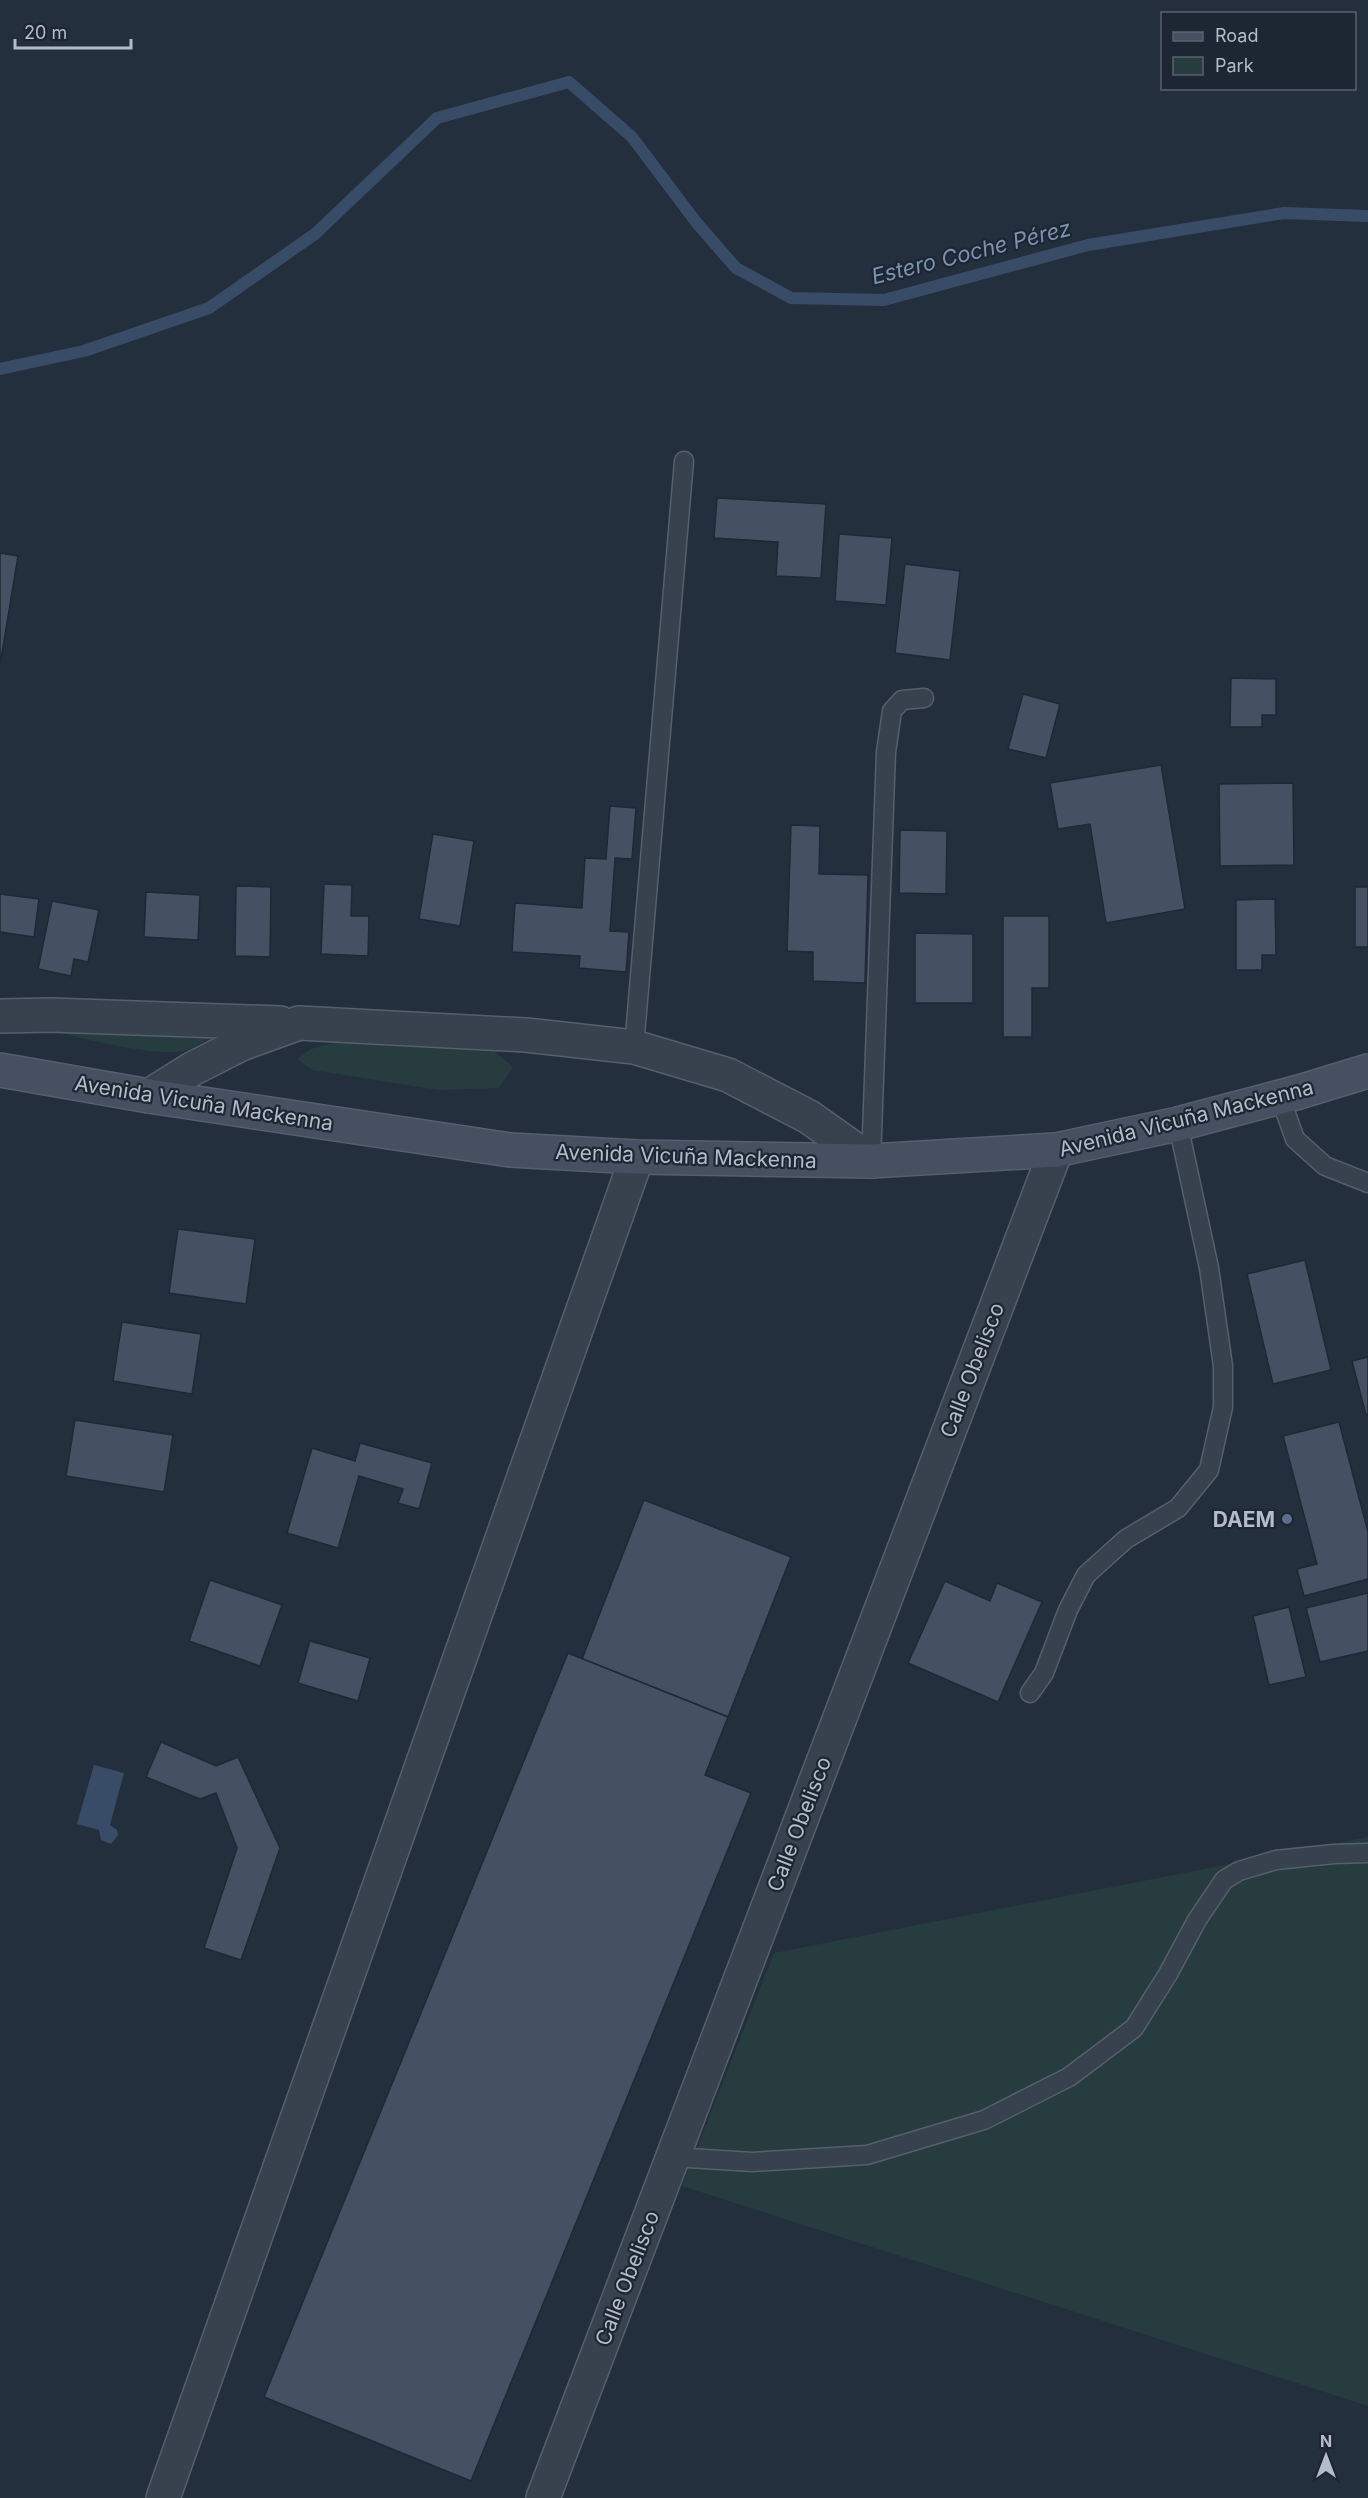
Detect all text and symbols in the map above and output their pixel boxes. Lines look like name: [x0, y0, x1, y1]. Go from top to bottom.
scale bar: [15, 12, 130, 50]
legend: [1161, 12, 1356, 90]
text: 20 m: [24, 22, 67, 43]
text: Road: [1215, 25, 1258, 46]
text: Park: [1215, 55, 1254, 76]
water label: Estero Coche Pérez: [869, 215, 1073, 289]
street label: Avenida Vicuña Mackenna: [73, 1070, 335, 1136]
street label: Avenida Vicuña Mackenna: [1056, 1074, 1316, 1162]
street label: Avenida Vicuña Mackenna: [555, 1139, 817, 1173]
street label: Calle Obelisco: [935, 1299, 1009, 1441]
place label: DAEM: [1213, 1507, 1275, 1532]
marker: DAEM: [1280, 1512, 1294, 1526]
street label: Calle Obelisco: [762, 1753, 836, 1895]
street label: Calle Obelisco: [590, 2207, 664, 2349]
north arrow: [1296, 2426, 1356, 2486]
text: N: [1320, 2431, 1332, 2451]

